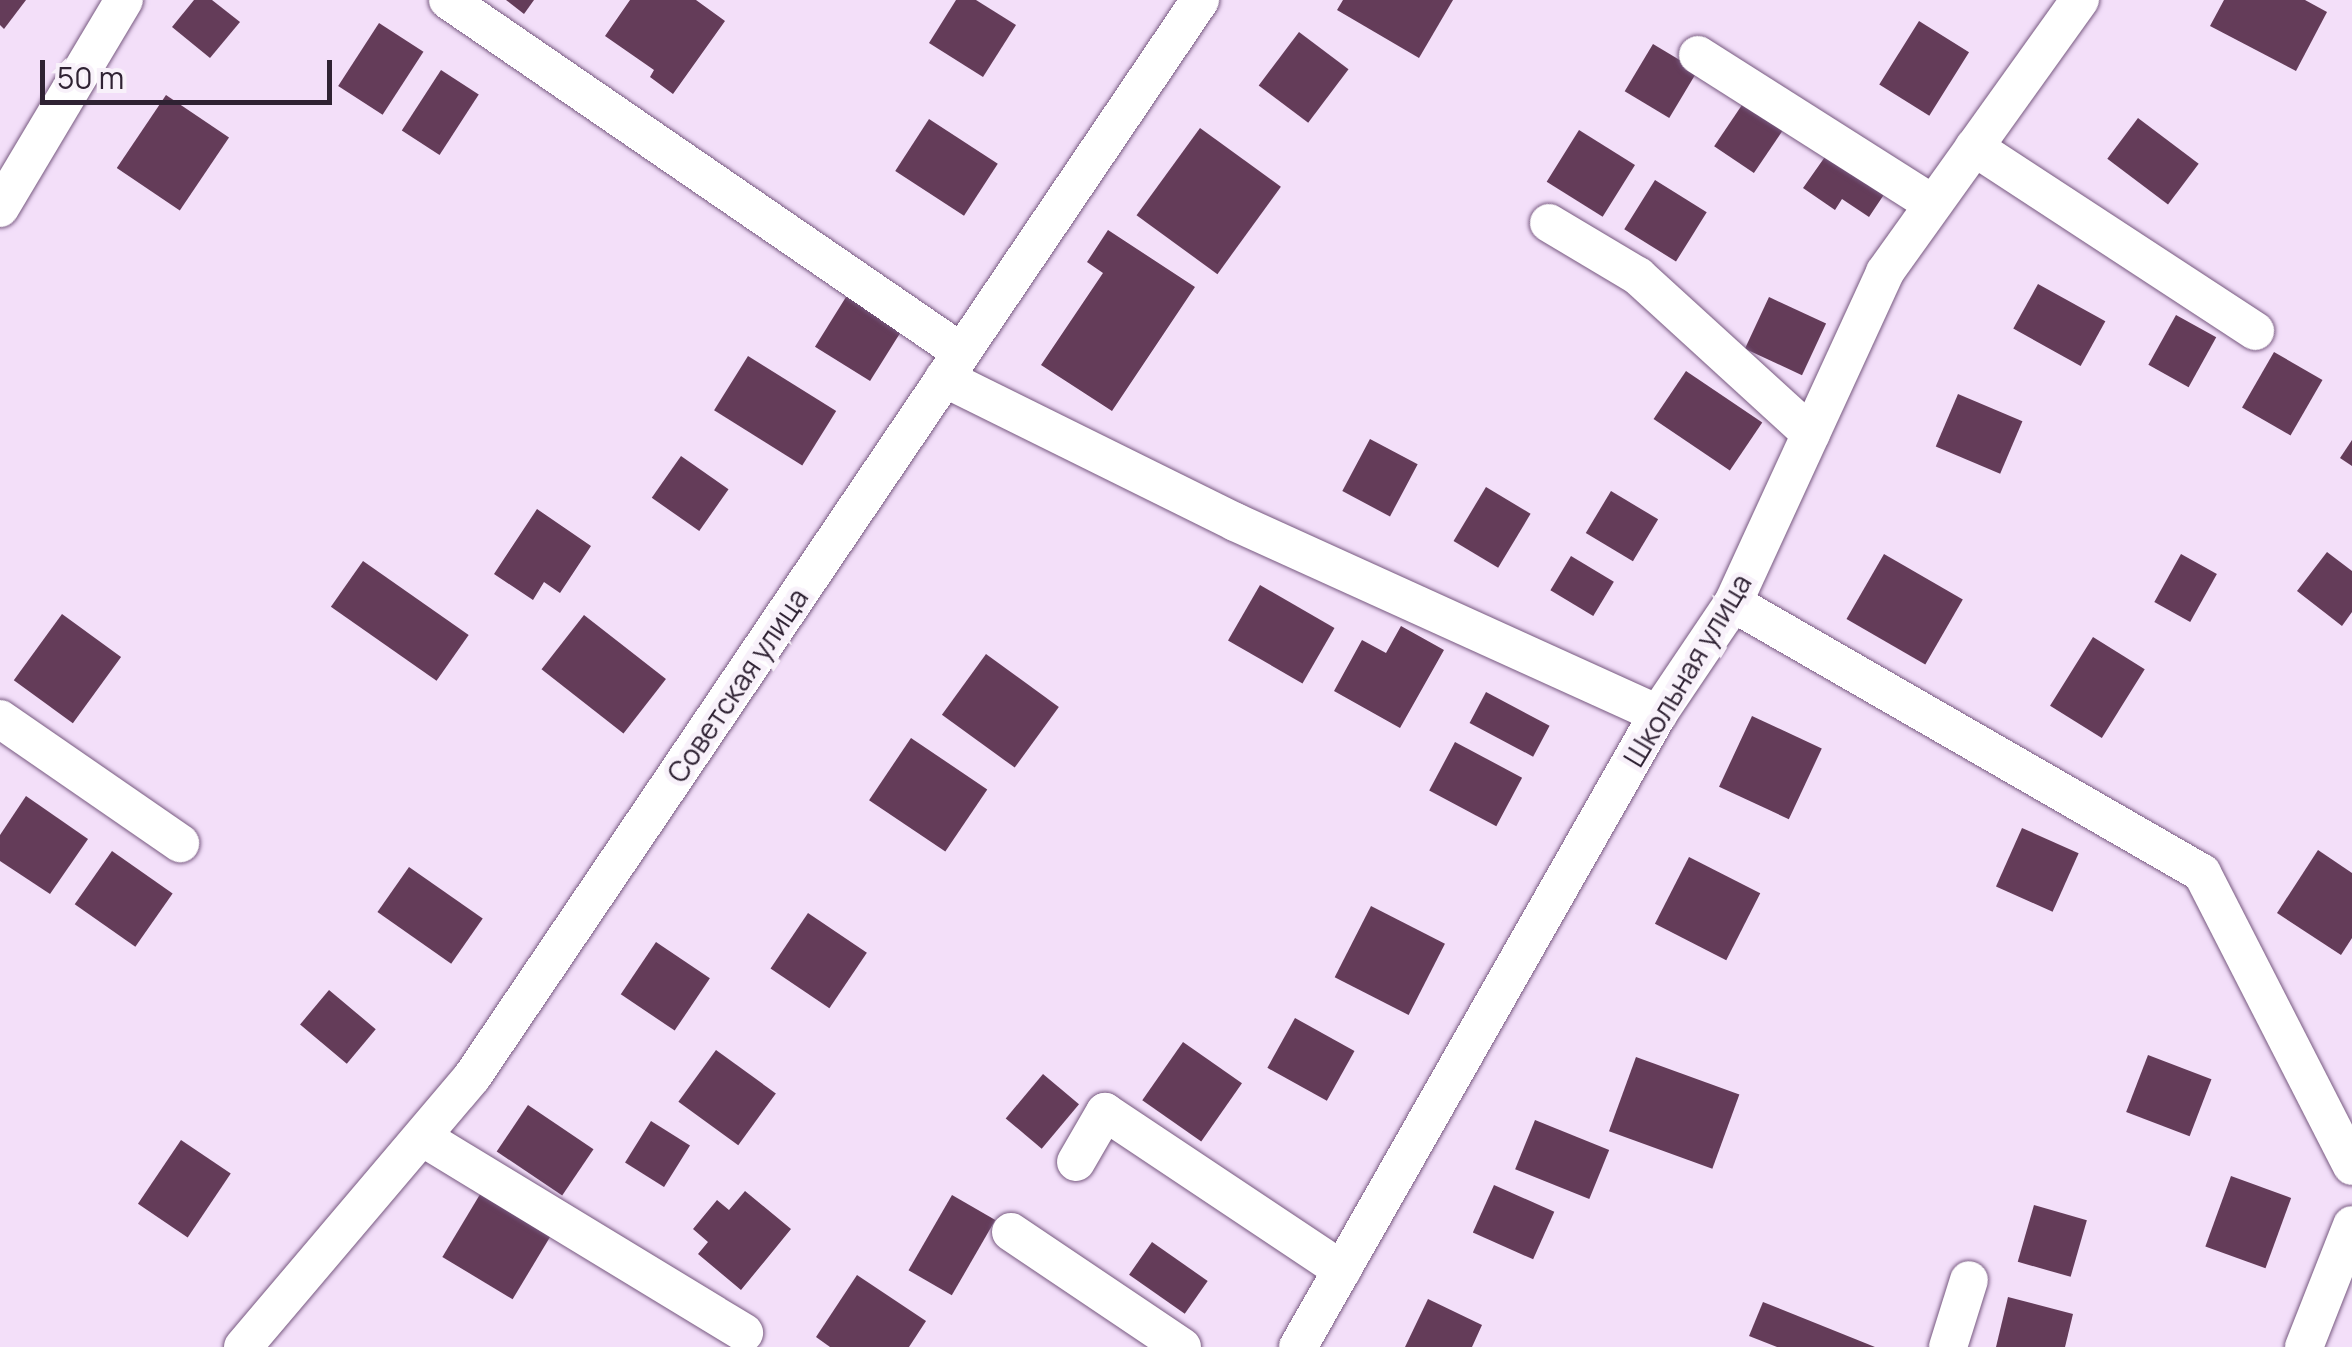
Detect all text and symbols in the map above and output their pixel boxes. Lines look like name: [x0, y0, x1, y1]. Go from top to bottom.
scale bar: [45, 40, 338, 102]
text: 50 m: [57, 57, 124, 98]
street label: Школьная улица: [1616, 568, 1758, 772]
street label: Советская улица: [660, 582, 814, 788]

